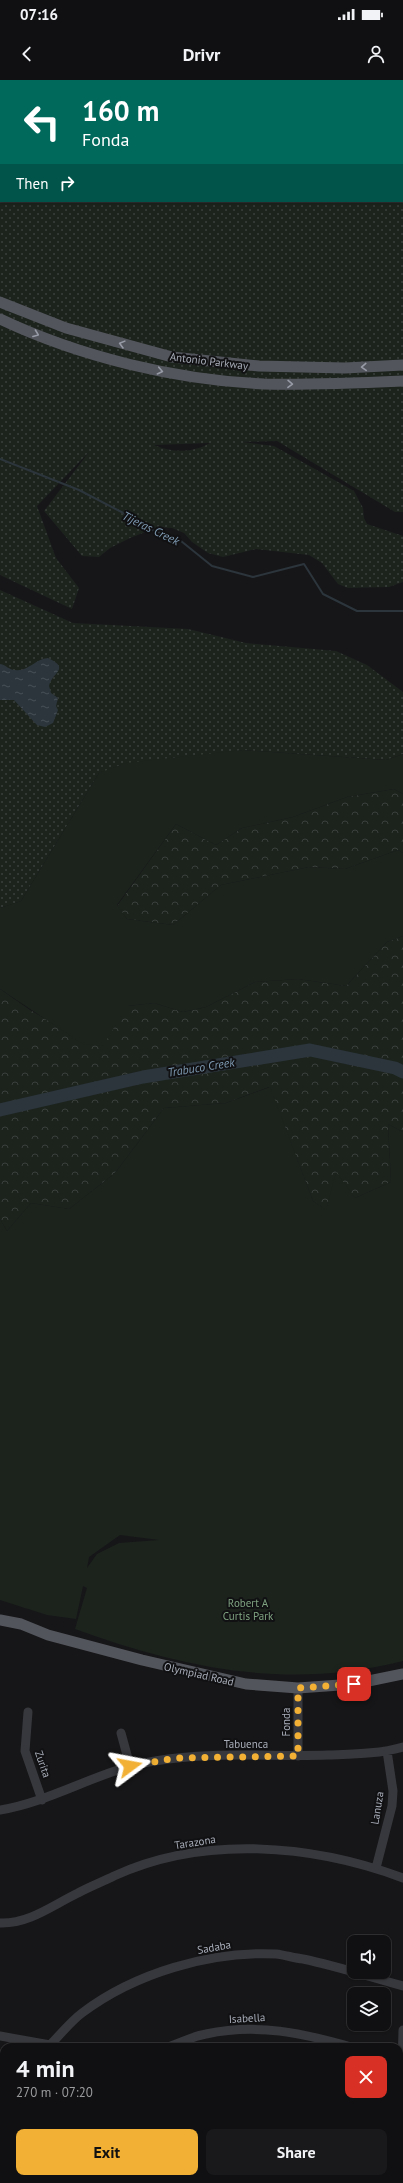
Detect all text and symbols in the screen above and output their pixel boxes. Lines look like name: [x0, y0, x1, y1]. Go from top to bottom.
text: 07:16: [20, 5, 58, 24]
icon: back: [16, 43, 38, 65]
text: Drivr: [183, 43, 220, 66]
icon: person: [365, 43, 387, 65]
text: 160 m: [82, 92, 159, 129]
icon: left: [16, 96, 68, 148]
text: Fonda: [82, 128, 129, 151]
icon: right: [56, 172, 78, 194]
text: Then: [16, 174, 48, 193]
one-way arrow: [33, 329, 40, 337]
one-way arrow: [119, 340, 126, 348]
street label: Antonio Parkway: [169, 349, 250, 373]
one-way arrow: [361, 362, 367, 371]
one-way arrow: [157, 367, 164, 375]
one-way arrow: [287, 380, 293, 388]
water label: Tijeras Creek: [120, 508, 183, 549]
water label: Trabuco Creek: [166, 1054, 236, 1080]
park label: Robert A Curtis Park: [223, 1596, 274, 1623]
street label: Olympiad Road: [163, 1659, 235, 1689]
pin: [337, 1667, 371, 1701]
icon: arrive: [343, 1673, 365, 1695]
street label: Fonda: [279, 1708, 293, 1736]
street label: Tabuenca: [224, 1737, 268, 1751]
position arrow: [109, 1745, 151, 1787]
street label: Zurita: [32, 1749, 54, 1779]
street label: Lanuza: [367, 1790, 387, 1826]
street label: Tarazona: [173, 1832, 217, 1852]
map controls: [347, 1935, 391, 2031]
button: sound: [347, 1935, 391, 1979]
street label: Sadaba: [196, 1937, 232, 1957]
button: layers: [347, 1987, 391, 2031]
street label: Isabella: [228, 2010, 266, 2026]
text: 4 min: [16, 2053, 75, 2084]
button: close: [345, 2056, 387, 2098]
text: 270 m · 07:20: [16, 2084, 93, 2101]
button: Exit: [16, 2129, 198, 2175]
button: Share: [206, 2129, 387, 2175]

